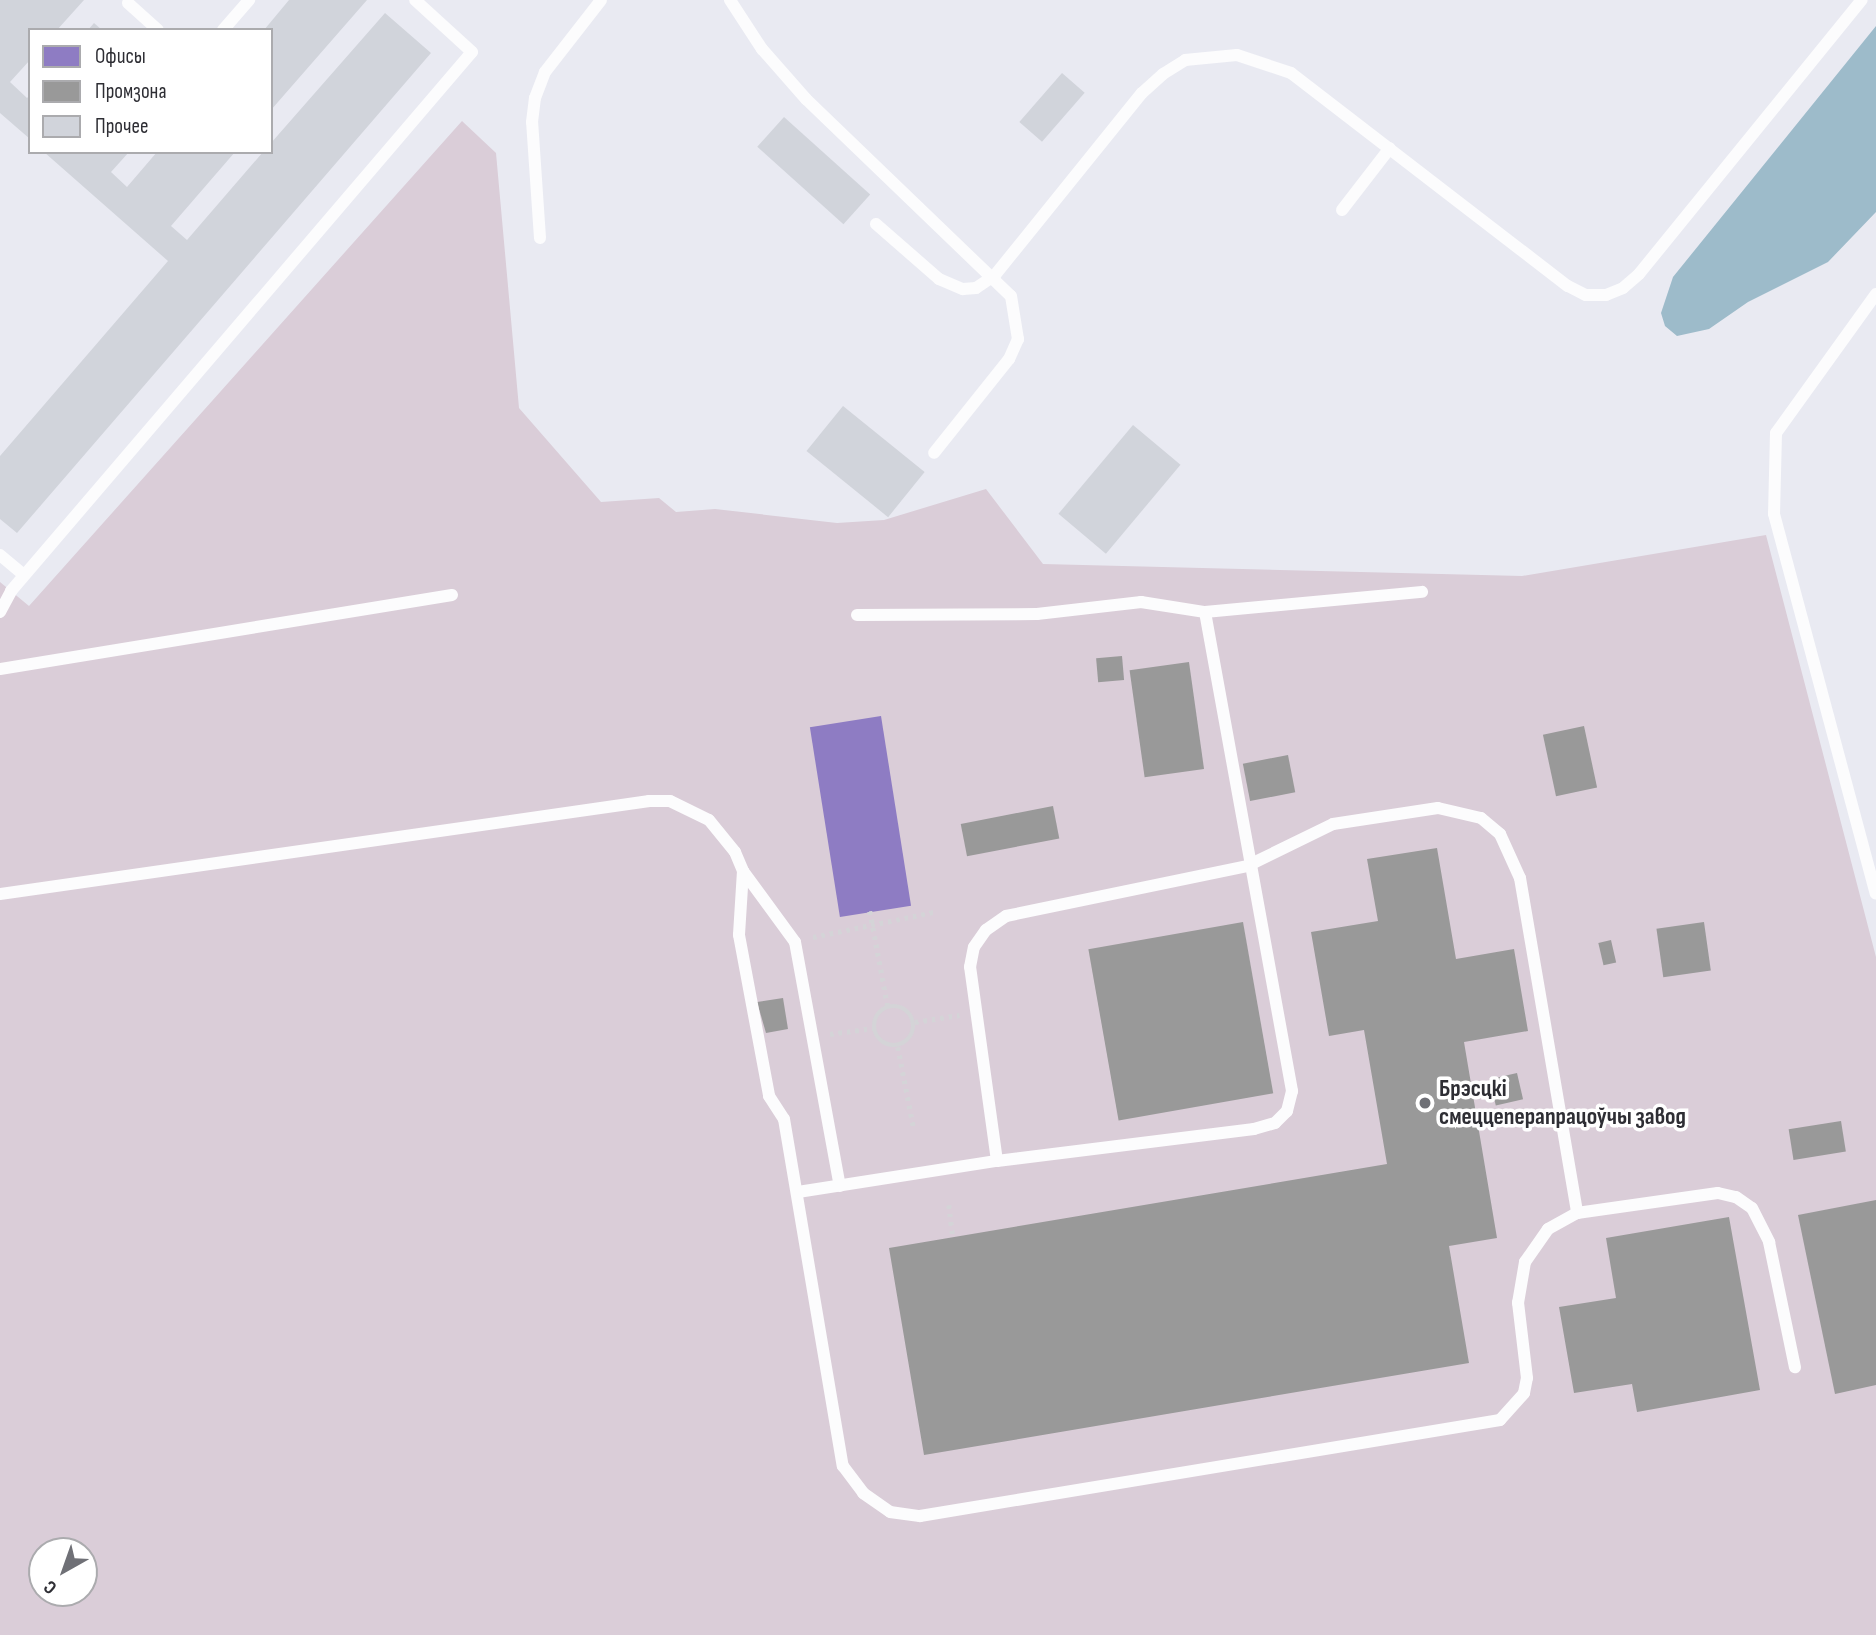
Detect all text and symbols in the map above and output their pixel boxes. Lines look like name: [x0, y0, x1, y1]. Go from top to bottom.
legend: [28, 28, 273, 154]
text: Офисы: [95, 44, 146, 69]
text: Промзона: [95, 79, 166, 104]
text: Прочее: [95, 114, 148, 139]
place label: Брэсцкі смеццеперапрацоўчы завод: [1439, 1075, 1686, 1131]
marker: Брэсцкі смеццеперапрацоўчы завод: [1417, 1095, 1433, 1111]
north arrow: [28, 1537, 98, 1607]
text: С: [39, 1575, 62, 1599]

